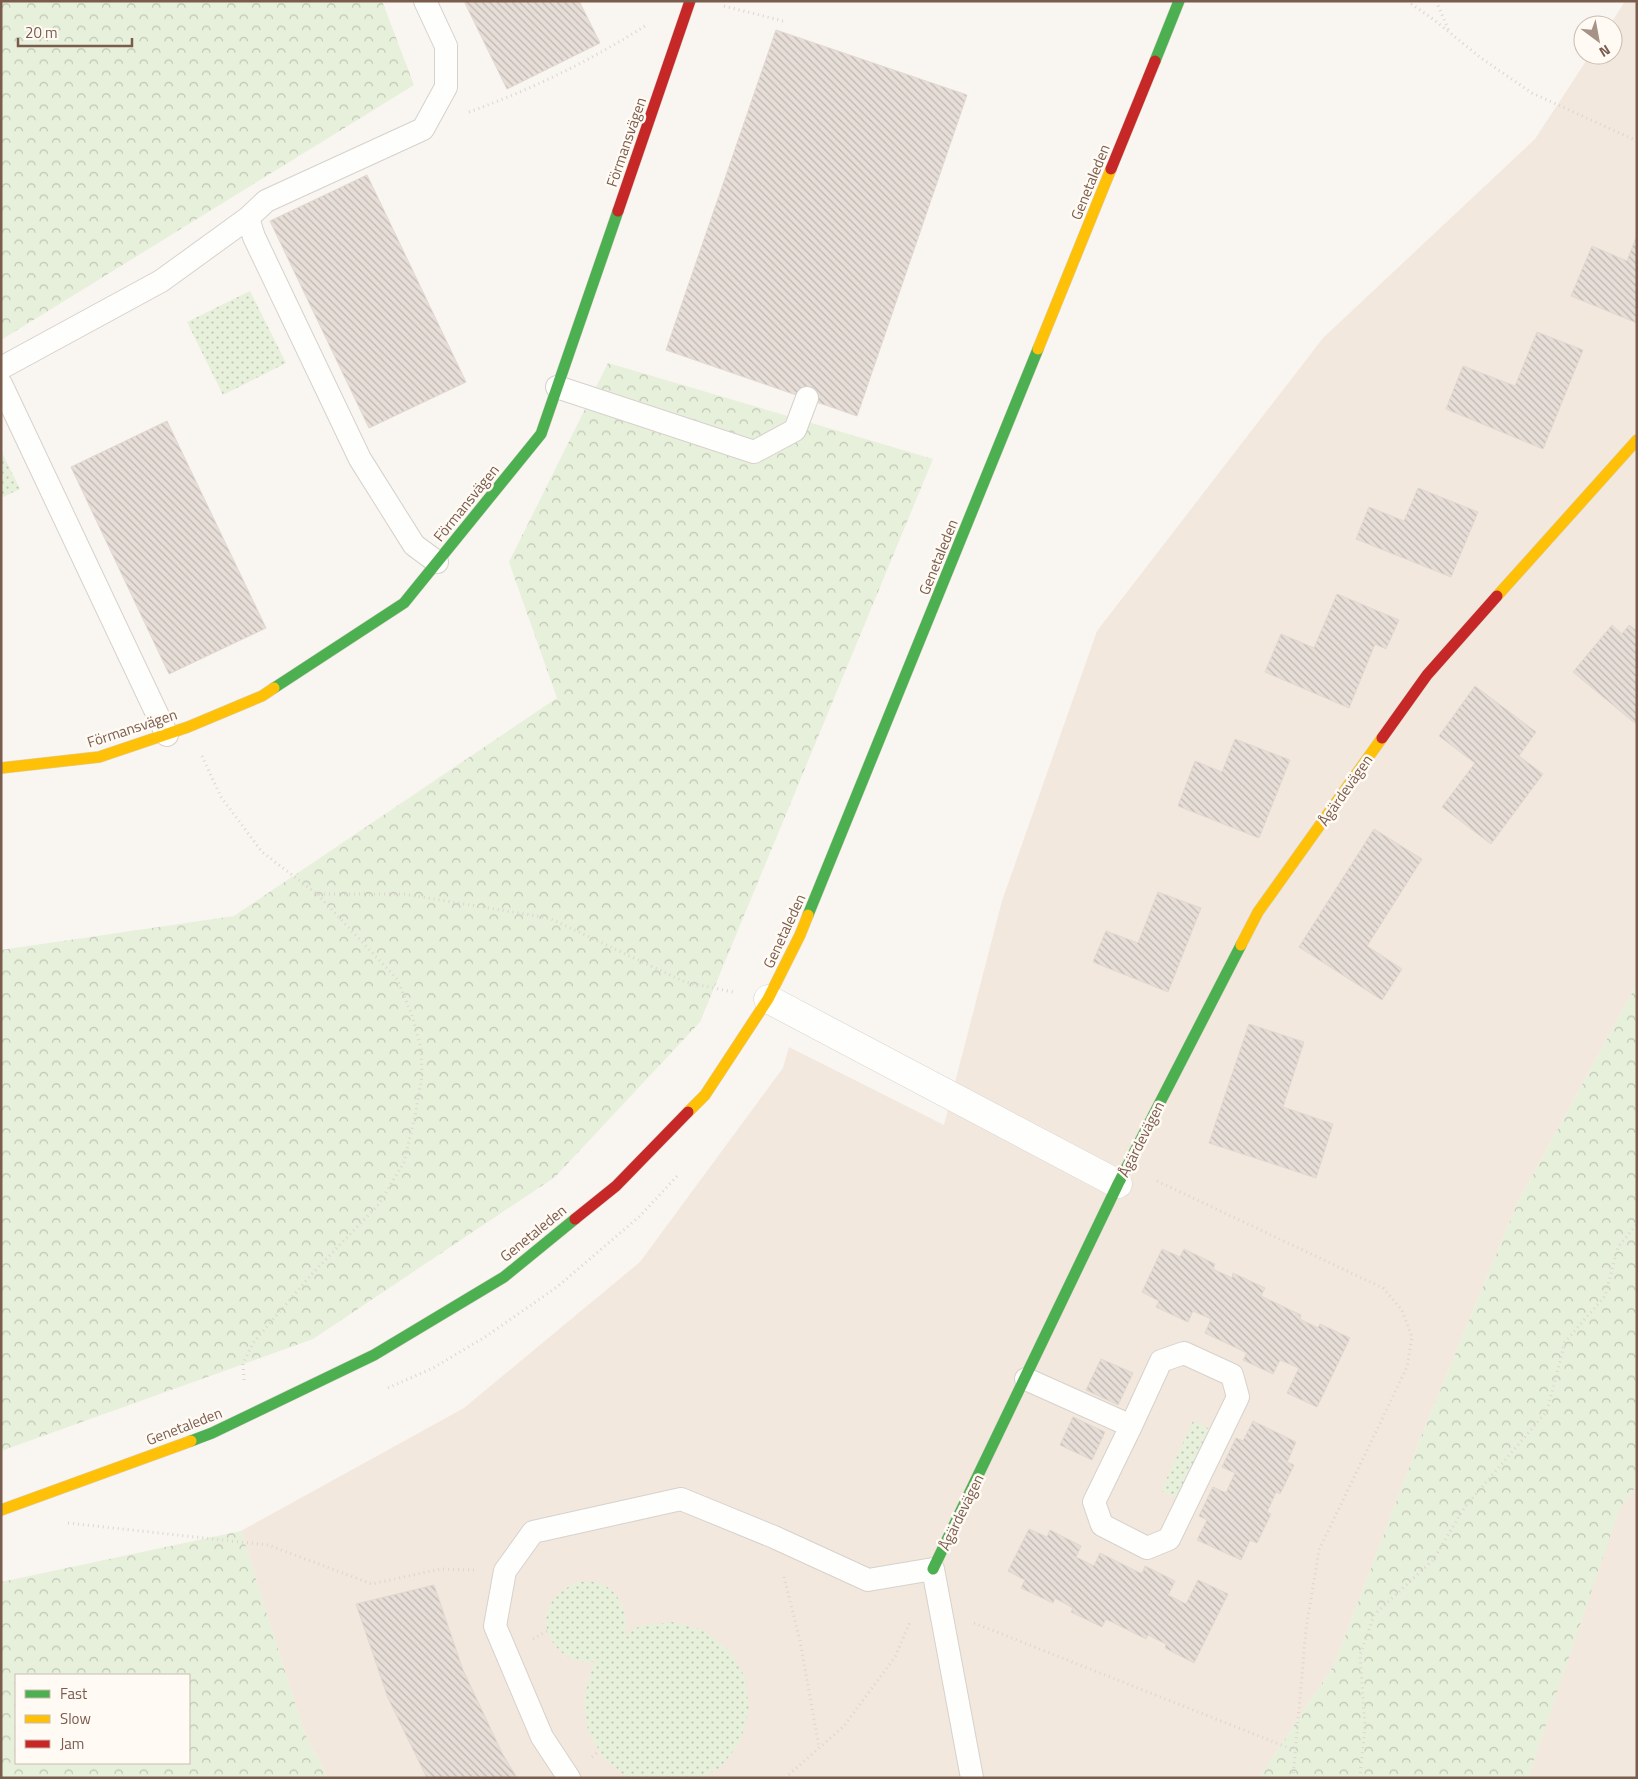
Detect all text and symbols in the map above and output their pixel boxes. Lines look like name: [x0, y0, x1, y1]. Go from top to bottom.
scale bar: [18, 15, 131, 47]
north arrow: [1573, 15, 1623, 65]
text: 20 m: [25, 21, 58, 44]
text: N: [1595, 40, 1615, 63]
street label: Förmansvägen: [600, 94, 652, 190]
street label: Genetaleden: [1064, 141, 1116, 223]
street label: Förmansvägen: [428, 459, 504, 547]
street label: Genetaleden: [912, 516, 964, 598]
street label: Förmansvägen: [84, 703, 180, 753]
street label: Ågärdevägen: [1312, 750, 1378, 830]
street label: Genetaleden: [757, 890, 811, 972]
street label: Ågärdevägen: [1112, 1097, 1170, 1181]
street label: Genetaleden: [495, 1199, 571, 1267]
street label: Genetaleden: [143, 1401, 225, 1451]
street label: Ågärdevägen: [933, 1470, 989, 1554]
legend: [15, 1674, 190, 1764]
text: Fast: [60, 1682, 88, 1705]
text: Slow: [60, 1707, 91, 1730]
text: Jam: [60, 1732, 84, 1755]

